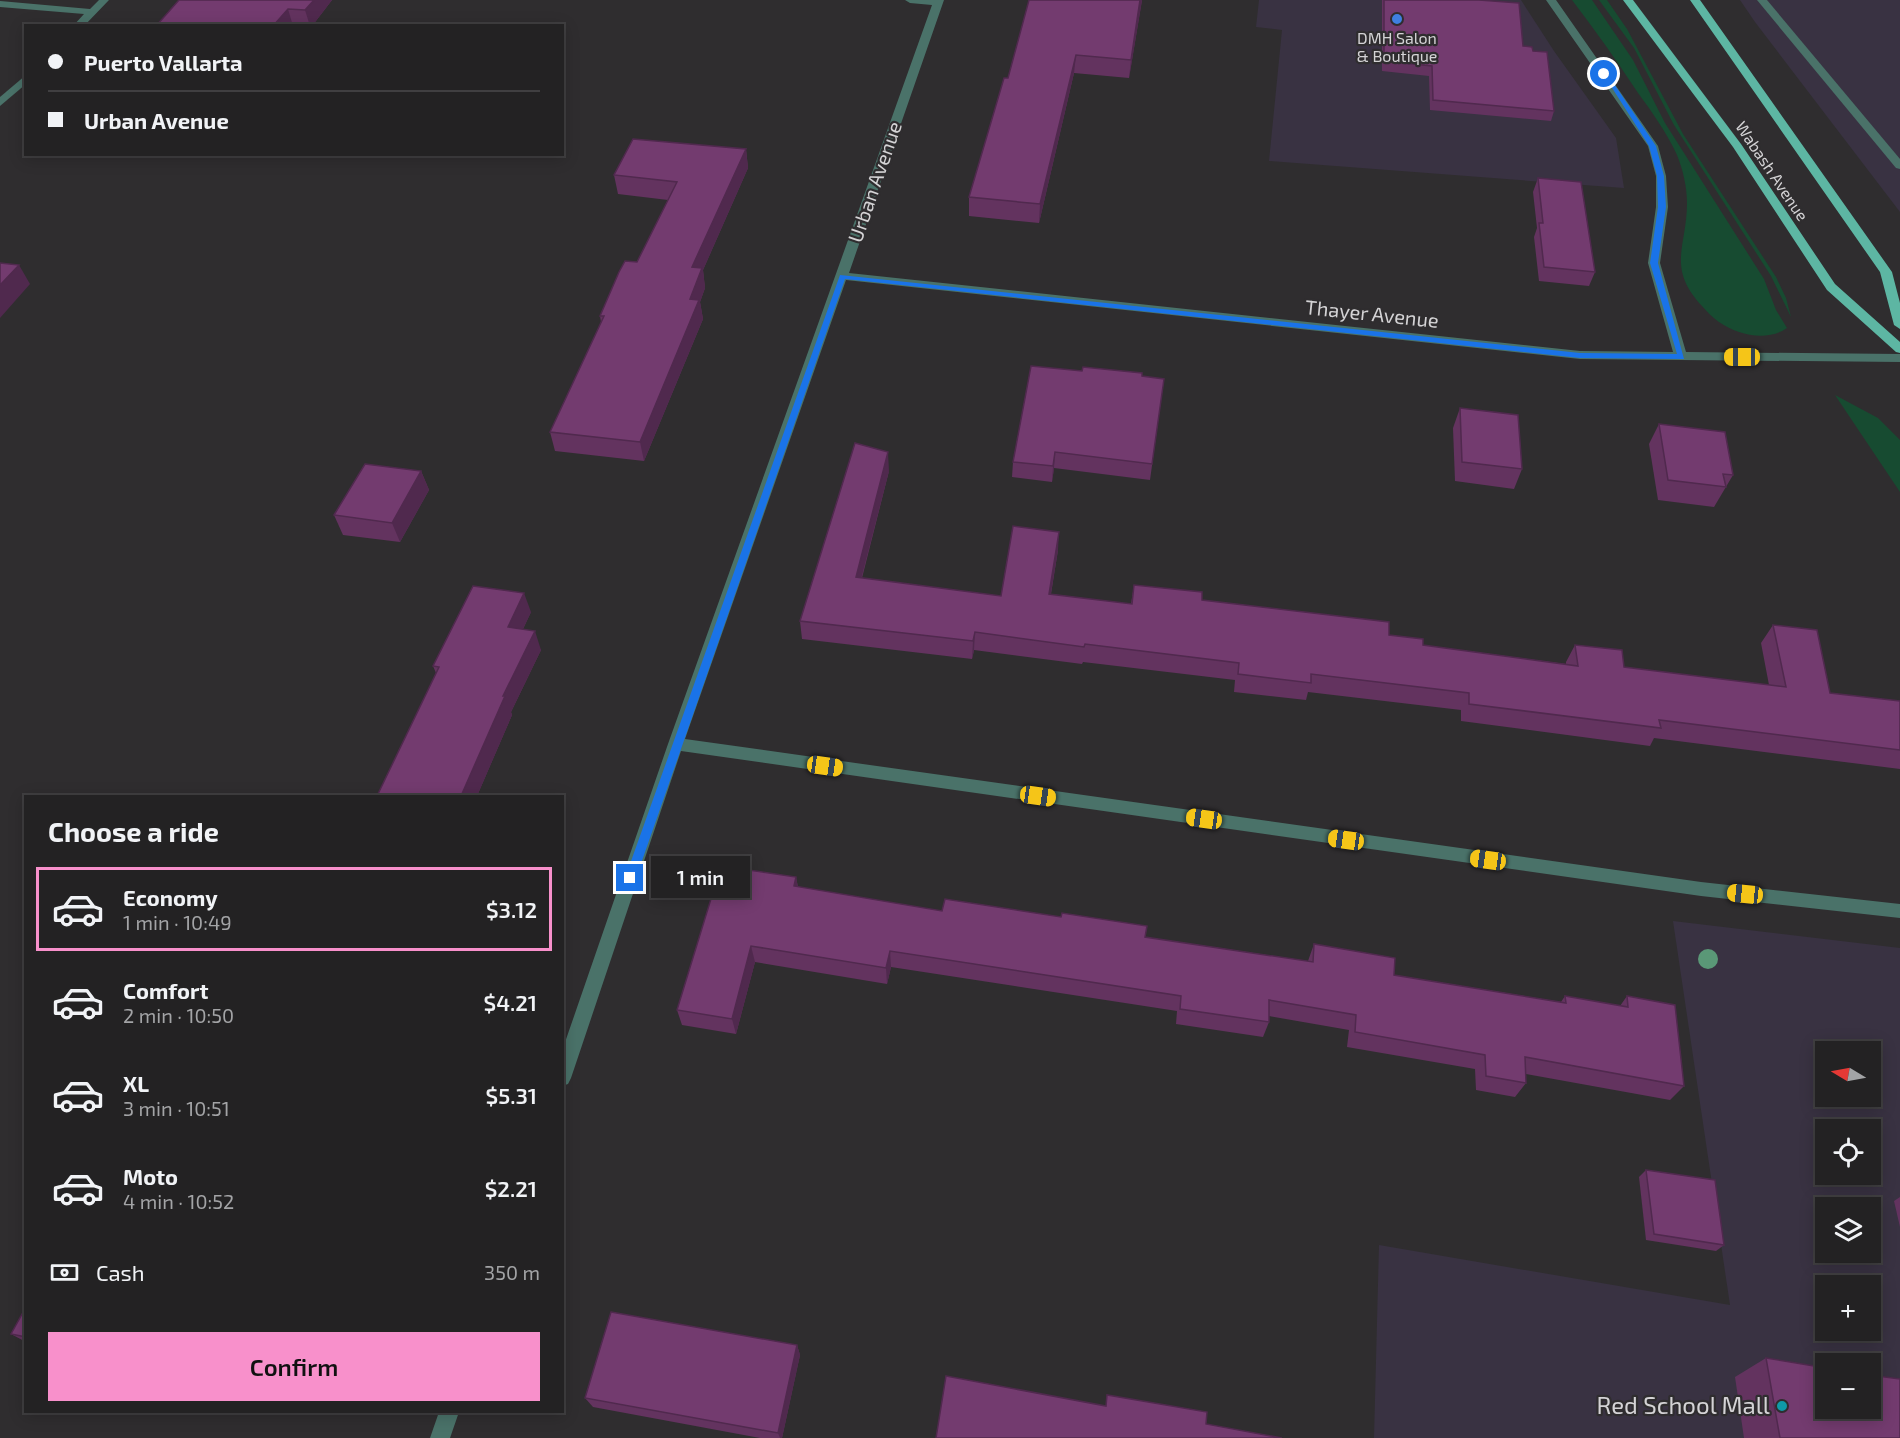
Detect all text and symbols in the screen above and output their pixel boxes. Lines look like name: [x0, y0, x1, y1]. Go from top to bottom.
marker: DMH Salon & Boutique: [1390, 12, 1404, 26]
place label: DMH Salon & Boutique: [1357, 28, 1437, 65]
text: Puerto Vallarta: [84, 49, 243, 75]
route start: [1590, 60, 1617, 87]
text: Urban Avenue: [84, 107, 229, 133]
street label: Wabash Avenue: [1732, 117, 1813, 224]
street label: Urban Avenue: [842, 118, 906, 245]
street label: Thayer Avenue: [1304, 294, 1440, 332]
car: [1724, 348, 1760, 366]
car: [806, 755, 844, 777]
car: [1019, 785, 1057, 807]
car: [1185, 808, 1223, 830]
text: Choose a ride: [48, 815, 219, 847]
car: [1327, 829, 1365, 851]
car: [1469, 849, 1507, 871]
callout: 1 min: [651, 857, 750, 899]
route end: [616, 864, 643, 891]
text: 1 min: [677, 865, 724, 889]
icon: car: [51, 882, 105, 936]
car: [1726, 883, 1764, 905]
text: Economy: [123, 884, 218, 910]
text: $3.12: [486, 896, 537, 922]
text: 1 min · 10:49: [123, 910, 232, 934]
icon: car: [51, 975, 105, 1029]
text: Comfort: [123, 977, 208, 1003]
text: $4.21: [484, 989, 537, 1015]
text: 2 min · 10:50: [123, 1003, 234, 1027]
north arrow: [1815, 1041, 1881, 1107]
map controls: [1815, 1041, 1881, 1419]
icon: car: [51, 1068, 105, 1122]
text: XL: [123, 1070, 149, 1096]
text: $5.31: [486, 1082, 537, 1108]
text: 3 min · 10:51: [123, 1096, 230, 1120]
button: locate: [1815, 1119, 1881, 1185]
icon: car: [51, 1161, 105, 1215]
text: Moto: [123, 1163, 178, 1189]
text: $2.21: [485, 1175, 537, 1201]
text: 4 min · 10:52: [123, 1189, 234, 1213]
button: layers: [1815, 1197, 1881, 1263]
icon: cash: [48, 1256, 81, 1289]
text: Cash: [96, 1259, 145, 1285]
text: 350 m: [484, 1260, 540, 1284]
button: +: [1815, 1275, 1881, 1341]
button: Confirm: [48, 1332, 540, 1401]
button: −: [1815, 1353, 1881, 1419]
place label: Red School Mall: [1597, 1390, 1770, 1419]
marker: Red School Mall: [1775, 1399, 1789, 1413]

